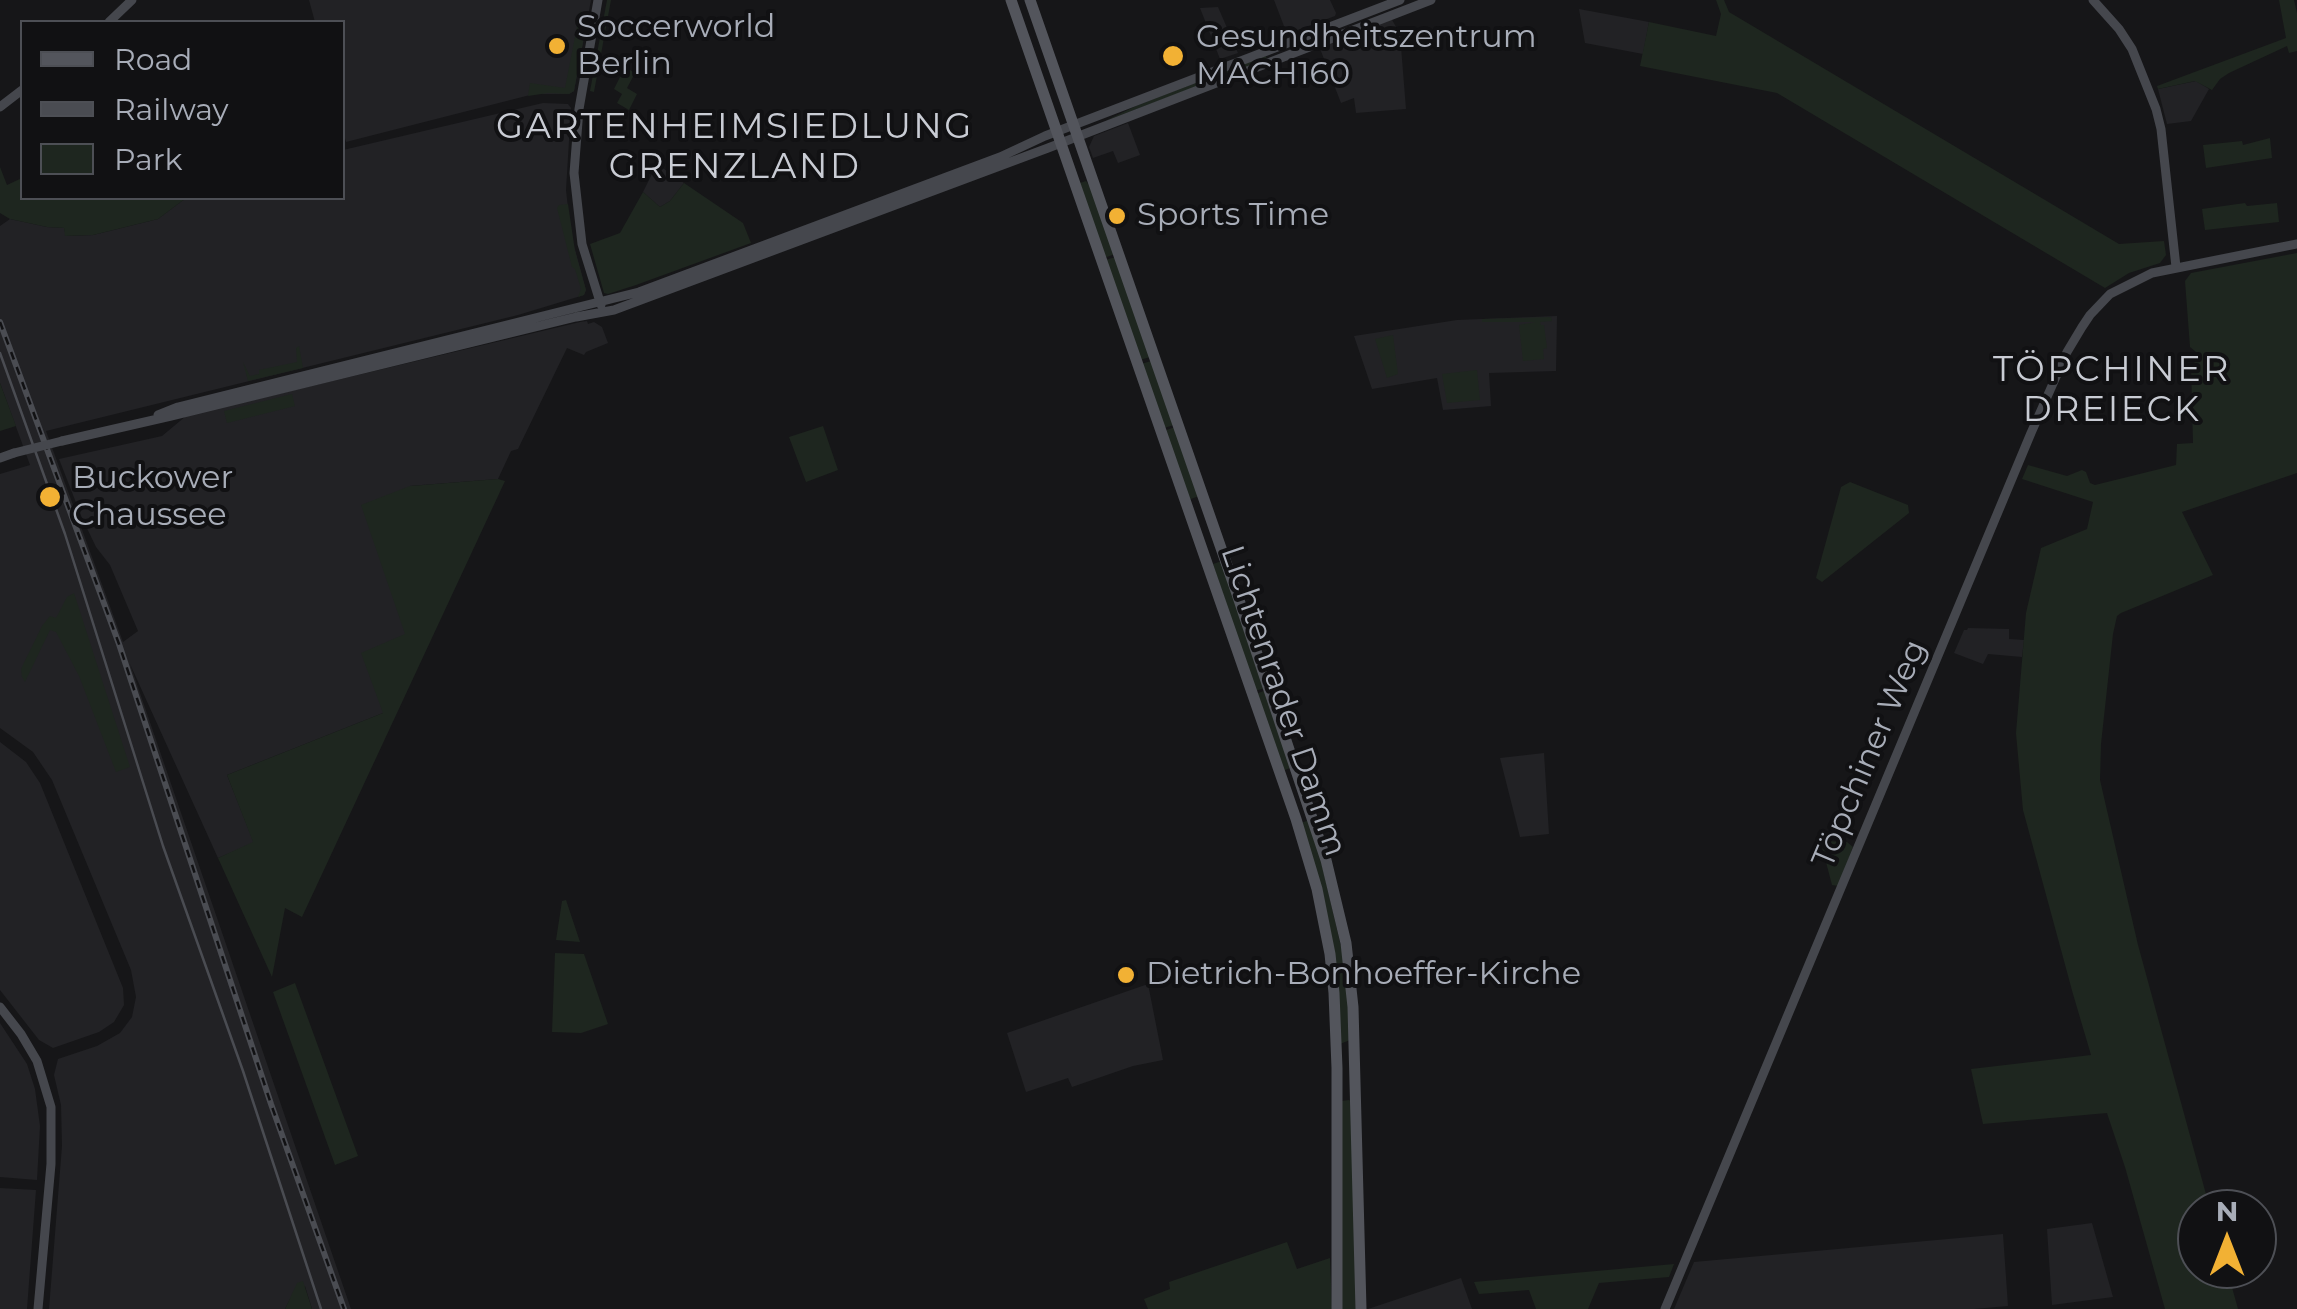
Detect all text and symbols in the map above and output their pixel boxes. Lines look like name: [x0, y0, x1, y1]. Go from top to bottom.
place label: Soccerworld Berlin: [577, 9, 775, 84]
place label: Gesundheitszentrum MACH160: [1196, 19, 1537, 94]
legend: [20, 20, 345, 200]
marker: Soccerworld Berlin: [546, 35, 568, 57]
text: Road: [114, 41, 192, 78]
marker: Gesundheitszentrum MACH160: [1160, 43, 1186, 69]
text: Railway: [114, 91, 229, 128]
district label: GARTENHEIMSIEDLUNG GRENZLAND: [496, 107, 974, 189]
text: Park: [114, 141, 183, 178]
place label: Sports Time: [1137, 197, 1329, 235]
marker: Sports Time: [1106, 205, 1128, 227]
district label: TÖPCHINER DREIECK: [1993, 350, 2231, 432]
place label: Buckower Chaussee: [72, 460, 233, 535]
marker: Buckower Chaussee: [37, 484, 63, 510]
street label: Lichtenrader Damm: [1212, 541, 1354, 861]
street label: Töpchiner Weg: [1805, 634, 1935, 874]
place label: Dietrich-Bonhoeffer-Kirche: [1146, 956, 1581, 994]
marker: Dietrich-Bonhoeffer-Kirche: [1115, 964, 1137, 986]
north arrow: [2177, 1189, 2277, 1289]
text: N: [2216, 1194, 2238, 1228]

